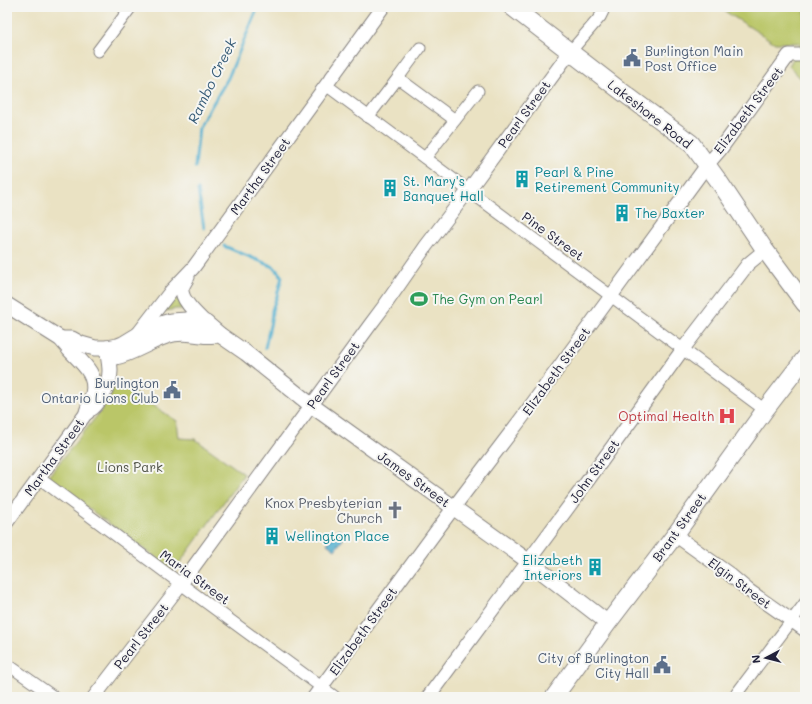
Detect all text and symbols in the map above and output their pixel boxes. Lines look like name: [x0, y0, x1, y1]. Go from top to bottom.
water label: Rambo Creek: [183, 35, 241, 126]
place label: Burlington Main Post Office: [645, 42, 743, 74]
public building icon: Burlington Main Post Office: [622, 48, 642, 68]
street label: Elizabeth Street: [709, 62, 786, 157]
street label: Lakeshore Road: [605, 75, 696, 152]
street label: Pearl Street: [493, 76, 554, 151]
street label: Martha Street: [226, 133, 294, 218]
place label: Pearl & Pine Retirement Community: [535, 163, 680, 195]
building icon: Pearl & Pine Retirement Community: [512, 169, 532, 189]
place label: St. Mary's Banquet Hall: [403, 172, 484, 204]
building icon: St. Mary's Banquet Hall: [380, 178, 400, 198]
building icon: The Baxter: [612, 203, 632, 223]
place label: The Baxter: [635, 204, 705, 221]
street label: Pine Street: [519, 207, 588, 264]
sports icon: The Gym on Pearl: [409, 289, 429, 309]
place label: The Gym on Pearl: [432, 290, 543, 307]
street label: Elizabeth Street: [518, 323, 593, 418]
street label: Pearl Street: [302, 337, 363, 412]
place label: Burlington Ontario Lions Club: [41, 374, 159, 406]
public building icon: Burlington Ontario Lions Club: [162, 380, 182, 400]
hospital icon: Optimal Health: [717, 406, 737, 426]
place label: Optimal Health: [618, 407, 714, 424]
street label: Martha Street: [20, 414, 88, 499]
street label: John Street: [565, 435, 623, 506]
street label: James Street: [375, 447, 454, 511]
park label: Lions Park: [97, 458, 163, 475]
street label: Brant Street: [648, 489, 709, 565]
place label: Knox Presbyterian Church: [265, 494, 382, 526]
church icon: Knox Presbyterian Church: [385, 500, 405, 520]
building icon: Wellington Place: [262, 526, 282, 546]
place label: Wellington Place: [285, 527, 390, 544]
street label: Maria Street: [157, 545, 234, 608]
place label: Elizabeth Interiors: [523, 551, 582, 583]
street label: Elgin Street: [705, 553, 776, 612]
building icon: Elizabeth Interiors: [585, 557, 605, 577]
street label: Elizabeth Street: [325, 583, 400, 678]
street label: Pearl Street: [109, 599, 172, 672]
north arrow: [746, 638, 786, 678]
place label: City of Burlington City Hall: [538, 649, 649, 681]
text: N: [748, 654, 764, 664]
public building icon: City of Burlington City Hall: [652, 655, 672, 675]

